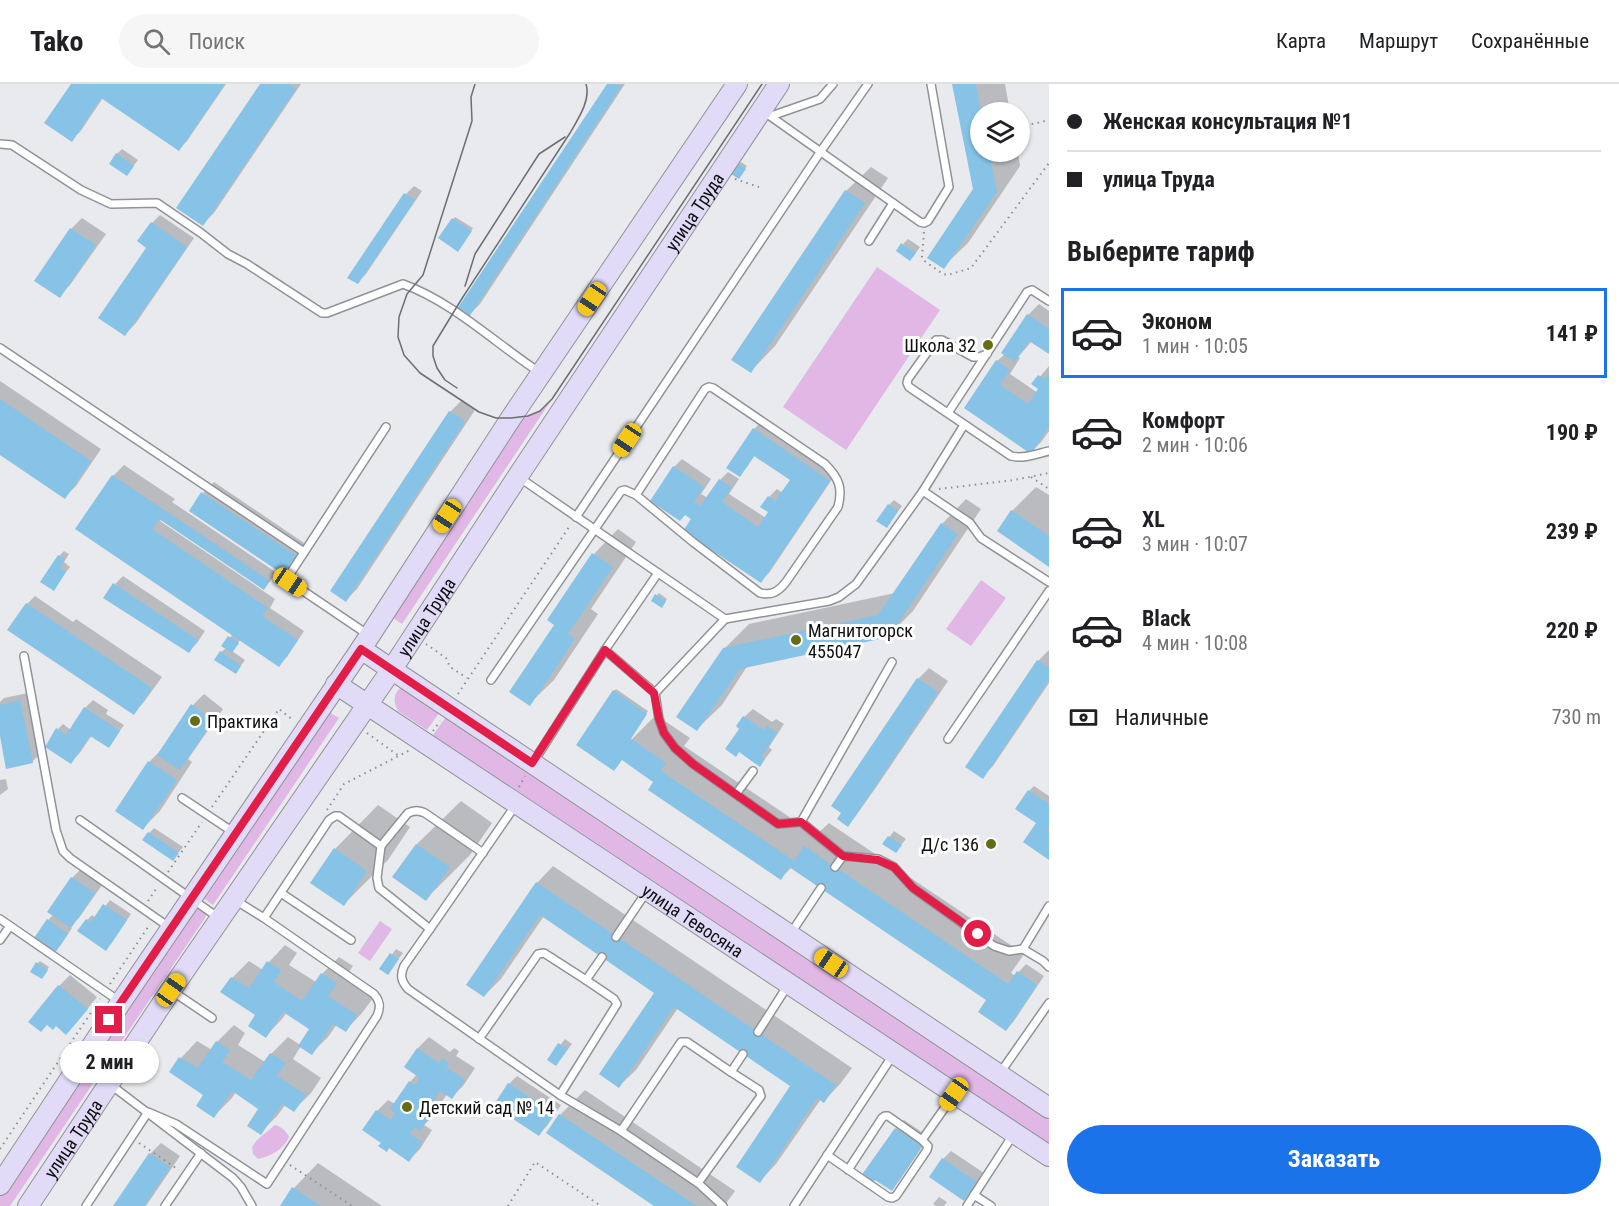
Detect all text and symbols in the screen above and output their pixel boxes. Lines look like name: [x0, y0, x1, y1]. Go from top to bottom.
search box: [119, 14, 539, 68]
text: Tako: [30, 25, 83, 58]
icon: search: [140, 25, 173, 58]
text: Поиск: [188, 29, 245, 54]
text: Карта: [1276, 29, 1326, 53]
text: Маршрут: [1359, 29, 1438, 53]
text: Сохранённые: [1471, 29, 1589, 53]
map controls: [970, 102, 1030, 162]
button: layers: [970, 102, 1030, 162]
text: Женская консультация №1: [1103, 109, 1353, 134]
text: улица Труда: [1103, 167, 1215, 192]
street label: улица Труда: [660, 168, 728, 255]
text: Выберите тариф: [1067, 236, 1255, 268]
car: [574, 279, 610, 319]
icon: car: [1070, 306, 1124, 360]
text: Эконом: [1142, 309, 1212, 334]
text: 141 ₽: [1546, 321, 1598, 346]
text: 1 мин · 10:05: [1142, 334, 1248, 358]
place label: Школа 32: [904, 335, 976, 356]
marker: Школа 32: [981, 338, 995, 352]
icon: car: [1070, 405, 1124, 459]
text: Комфорт: [1142, 408, 1225, 433]
car: [609, 420, 645, 460]
text: 190 ₽: [1546, 420, 1598, 445]
text: 2 мин · 10:06: [1142, 433, 1248, 457]
car: [430, 496, 464, 536]
icon: car: [1070, 504, 1124, 558]
text: XL: [1142, 507, 1165, 532]
text: 239 ₽: [1546, 519, 1598, 544]
text: 3 мин · 10:07: [1142, 532, 1248, 556]
car: [270, 564, 310, 600]
street label: улица Труда: [393, 574, 459, 660]
icon: car: [1070, 603, 1124, 657]
text: Black: [1142, 606, 1191, 631]
text: 220 ₽: [1546, 618, 1598, 643]
place label: Магнитогорск 455047: [808, 620, 913, 662]
text: 4 мин · 10:08: [1142, 631, 1248, 655]
marker: Магнитогорск 455047: [789, 633, 803, 647]
icon: cash: [1067, 701, 1100, 734]
text: Наличные: [1115, 705, 1209, 730]
text: 730 m: [1552, 705, 1601, 729]
place label: Практика: [207, 711, 278, 732]
marker: Практика: [188, 714, 202, 728]
place label: Д/с 136: [921, 834, 979, 855]
marker: Д/с 136: [984, 837, 998, 851]
street label: улица Тевосяна: [638, 879, 748, 961]
route start: [964, 920, 991, 947]
car: [811, 945, 851, 981]
car: [153, 970, 189, 1010]
route end: [95, 1006, 122, 1033]
callout: 2 мин: [60, 1041, 158, 1083]
text: 2 мин: [86, 1050, 133, 1074]
car: [936, 1074, 972, 1114]
street label: улица Труда: [39, 1095, 106, 1182]
place label: Детский сад № 14: [419, 1097, 554, 1118]
marker: Детский сад № 14: [400, 1100, 414, 1114]
button: Заказать: [1067, 1125, 1601, 1194]

